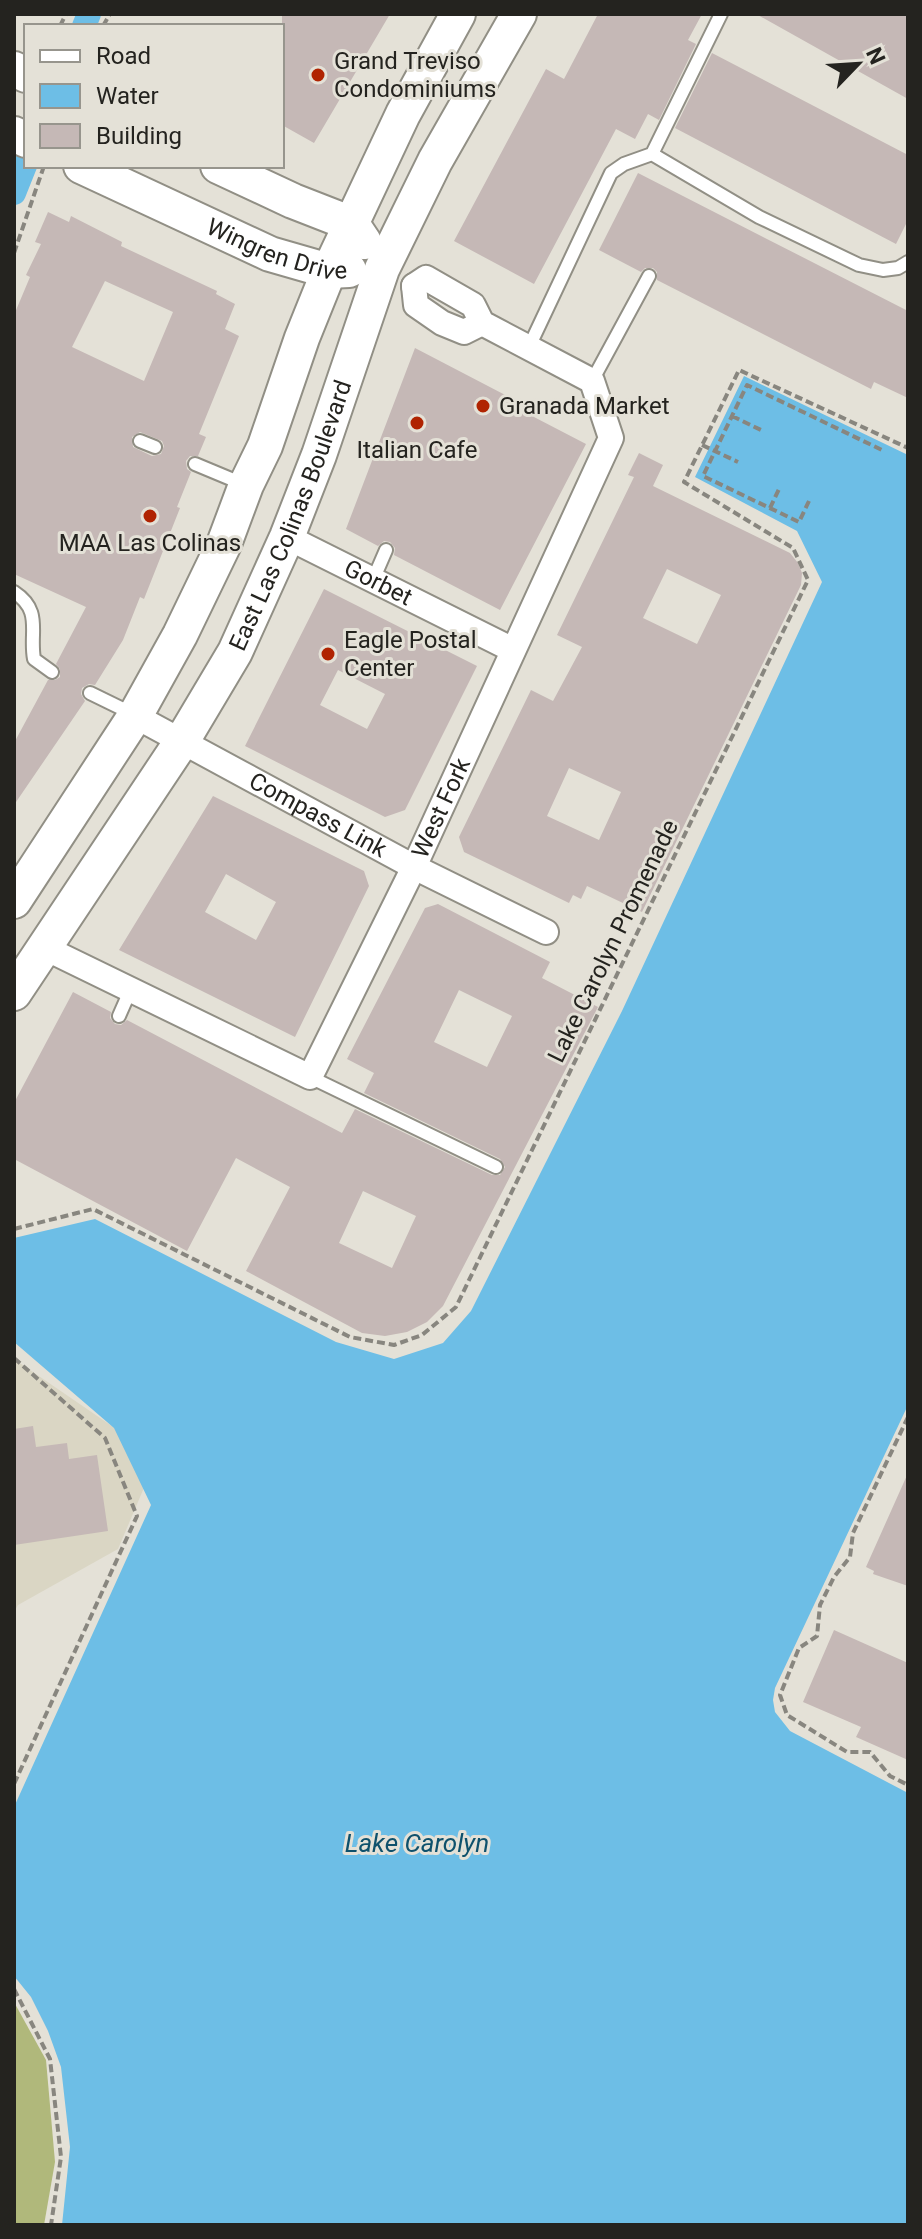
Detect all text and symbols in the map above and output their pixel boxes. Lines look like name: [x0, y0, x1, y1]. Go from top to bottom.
legend: [24, 24, 284, 168]
north arrow: [818, 24, 898, 104]
text: Road: [96, 42, 151, 70]
text: N: [861, 43, 890, 68]
place label: Grand Treviso Condominiums: [334, 47, 496, 103]
marker: Grand Treviso Condominiums: [309, 66, 327, 84]
text: Water: [96, 82, 159, 110]
text: Building: [96, 122, 182, 150]
street label: Wingren Drive: [202, 212, 348, 286]
street label: East Las Colinas Boulevard: [223, 377, 357, 655]
place label: Granada Market: [499, 392, 670, 420]
marker: Granada Market: [474, 397, 492, 415]
marker: Italian Cafe: [408, 414, 426, 432]
place label: Italian Cafe: [357, 436, 477, 464]
marker: MAA Las Colinas: [141, 507, 159, 525]
place label: MAA Las Colinas: [59, 529, 241, 557]
street label: Gorbet: [340, 554, 417, 611]
place label: Eagle Postal Center: [344, 626, 477, 682]
marker: Eagle Postal Center: [319, 645, 337, 663]
street label: West Fork: [406, 753, 476, 862]
street label: Compass Link: [244, 767, 392, 864]
street label: Lake Carolyn Promenade: [542, 815, 684, 1067]
water label: Lake Carolyn: [345, 1828, 489, 1858]

